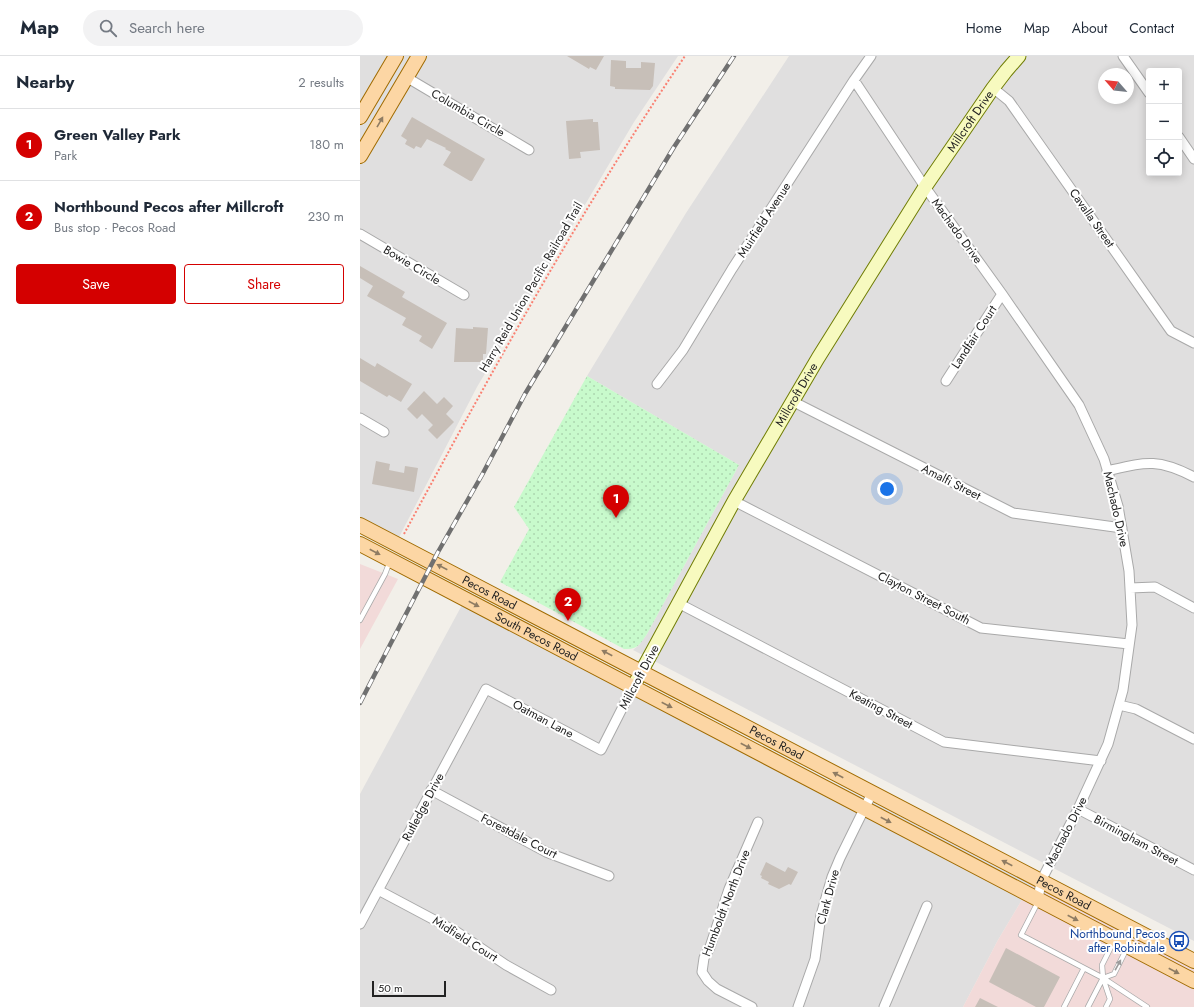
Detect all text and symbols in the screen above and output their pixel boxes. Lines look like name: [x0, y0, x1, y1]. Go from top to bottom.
search box: [83, 10, 363, 46]
text: Map: [20, 14, 59, 41]
icon: search: [97, 17, 119, 39]
text: Search here: [129, 17, 205, 39]
text: Home: [966, 18, 1002, 38]
text: Map: [1024, 18, 1050, 38]
text: About: [1072, 18, 1107, 38]
text: Contact: [1129, 18, 1174, 38]
north arrow: [1098, 68, 1134, 104]
map controls: [1146, 68, 1182, 176]
button: +: [1146, 68, 1182, 104]
text: Nearby: [16, 70, 74, 94]
text: 2 results: [298, 73, 344, 92]
street label: Columbia Circle: [428, 85, 508, 141]
street label: Millcroft Drive: [943, 87, 998, 156]
button: −: [1146, 104, 1182, 140]
one-way arrow: [376, 116, 383, 128]
text: Green Valley Park: [54, 124, 181, 146]
text: 1: [26, 135, 32, 154]
text: 180 m: [309, 135, 344, 154]
button: locate: [1146, 140, 1182, 176]
text: Park: [54, 146, 77, 165]
street label: Muirfield Avenue: [733, 179, 795, 261]
street label: Cavalla Street: [1065, 185, 1119, 251]
street label: Machado Drive: [927, 195, 987, 267]
text: Northbound Pecos after Millcroft: [54, 196, 283, 218]
street label: Harry Reid Union Pacific Railroad Trail: [475, 199, 587, 375]
text: 2: [25, 207, 33, 226]
text: 230 m: [308, 207, 344, 226]
text: Bus stop · Pecos Road: [54, 218, 176, 237]
street label: Bowie Circle: [380, 241, 444, 289]
button: Save: [16, 264, 176, 304]
button: Share: [184, 264, 344, 304]
street label: Landfair Court: [947, 302, 1001, 372]
street label: Millcroft Drive: [771, 359, 822, 430]
street label: Amalfi Street: [918, 459, 984, 505]
street label: Machado Drive: [1099, 469, 1133, 549]
your location: [877, 479, 897, 499]
pin: 1: [603, 485, 629, 518]
one-way arrow: [369, 549, 381, 556]
one-way arrow: [436, 564, 448, 570]
street label: Clayton Street South: [874, 567, 974, 629]
street label: Pecos Road: [459, 571, 520, 614]
pin: 2: [555, 588, 581, 621]
one-way arrow: [469, 601, 480, 607]
street label: South Pecos Road: [492, 607, 581, 666]
street label: Millcroft Drive: [614, 641, 664, 713]
one-way arrow: [601, 650, 612, 657]
street label: Keating Street: [846, 685, 916, 733]
street label: Oatman Lane: [509, 695, 577, 743]
one-way arrow: [661, 702, 673, 708]
street label: Pecos Road: [746, 721, 807, 764]
one-way arrow: [740, 743, 752, 749]
street label: Rutledge Drive: [397, 770, 449, 844]
one-way arrow: [832, 771, 844, 778]
street label: Machado Drive: [1041, 794, 1091, 870]
street label: Forestdale Court: [478, 809, 560, 863]
street label: Birmingham Street: [1091, 810, 1181, 870]
one-way arrow: [880, 816, 892, 823]
street label: Humboldt North Drive: [697, 847, 755, 959]
one-way arrow: [1001, 859, 1013, 866]
street label: Clark Drive: [812, 867, 844, 927]
street label: Pecos Road: [1033, 871, 1094, 915]
street label: Midfield Court: [429, 912, 501, 966]
one-way arrow: [1067, 915, 1079, 921]
place label: Northbound Pecos after Robindale: [1070, 925, 1165, 957]
bus stop icon: Northbound Pecos after Robindale: [1168, 930, 1190, 952]
one-way arrow: [1115, 959, 1122, 971]
one-way arrow: [1168, 968, 1180, 974]
scale bar: [372, 979, 446, 998]
text: 50 m: [378, 980, 403, 996]

